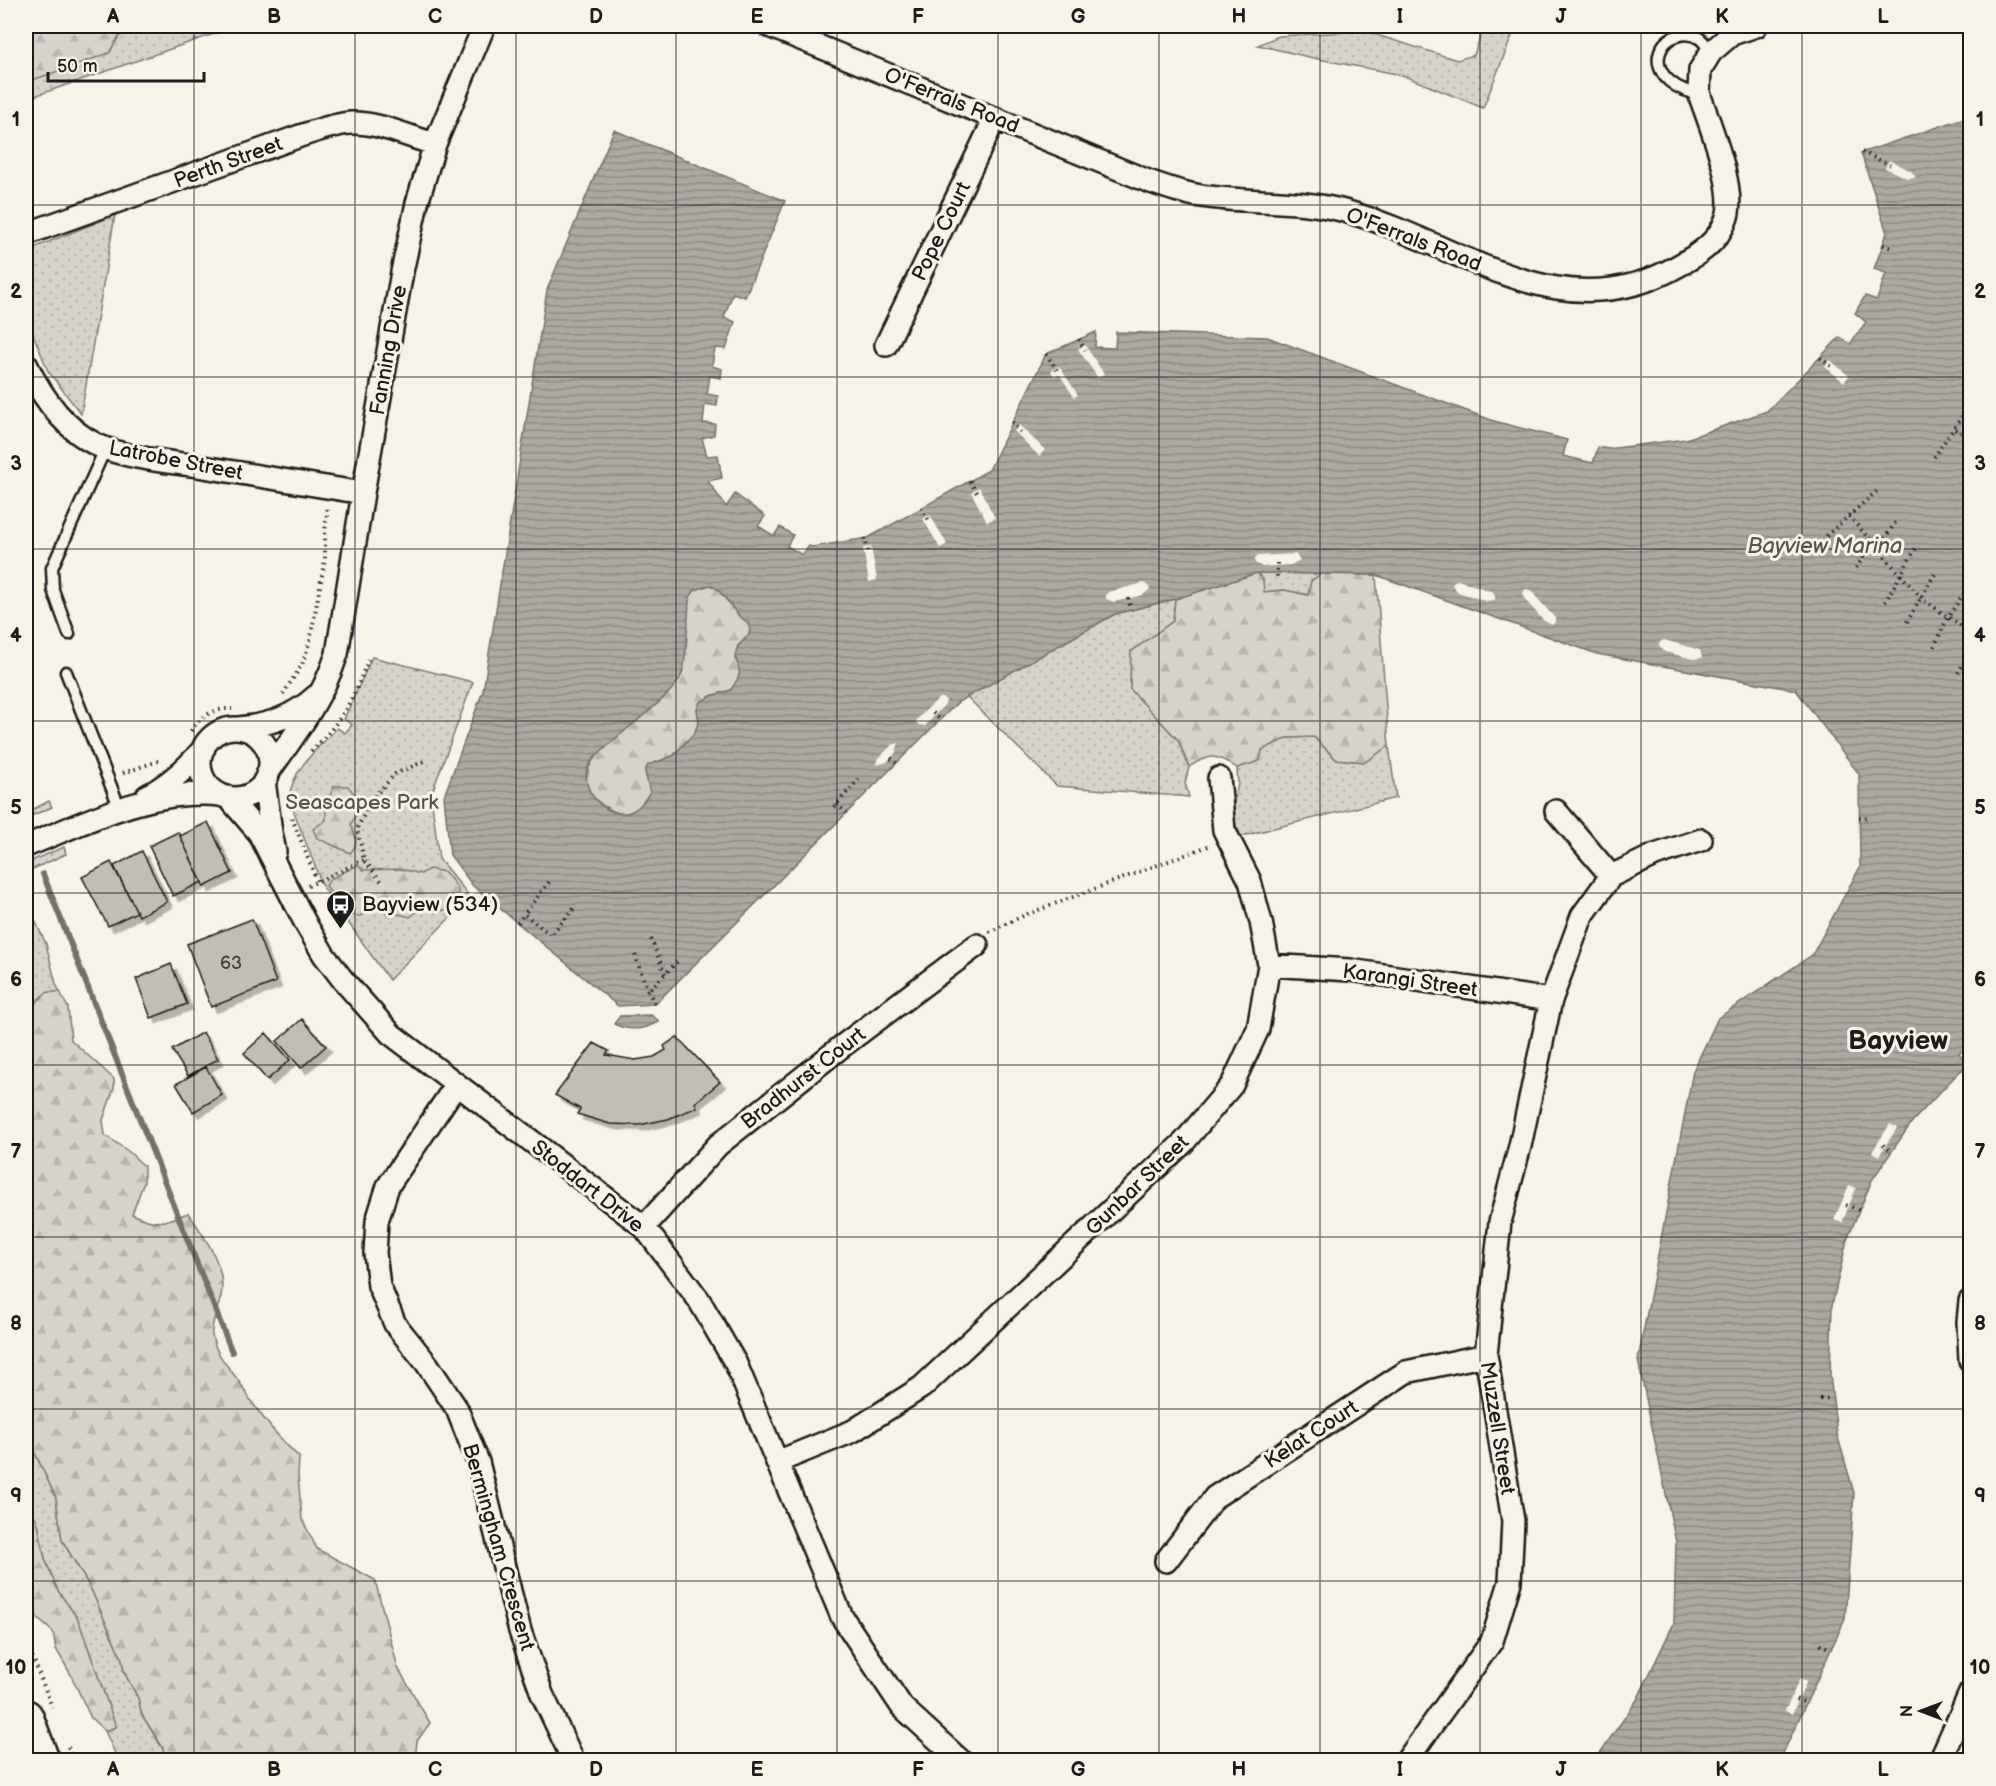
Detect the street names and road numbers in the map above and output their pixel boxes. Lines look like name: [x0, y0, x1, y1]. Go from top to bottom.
street label: O'Ferrals Road: [881, 62, 1023, 139]
street label: Perth Street: [171, 131, 286, 194]
street label: Pope Court: [907, 177, 976, 285]
street label: O'Ferrals Road: [1342, 202, 1485, 277]
street label: Fanning Drive: [365, 283, 412, 417]
street label: Latrobe Street: [107, 435, 246, 486]
street label: Karangi Street: [1341, 959, 1480, 1002]
street label: Bradhurst Court: [736, 1022, 871, 1135]
street label: Gunbar Street: [1081, 1130, 1195, 1241]
street label: Stoddart Drive: [527, 1135, 649, 1238]
street label: Muzzell Street: [1475, 1360, 1520, 1497]
street label: Kelat Court: [1260, 1395, 1363, 1474]
street label: Bermingham Crescent: [457, 1441, 540, 1654]

